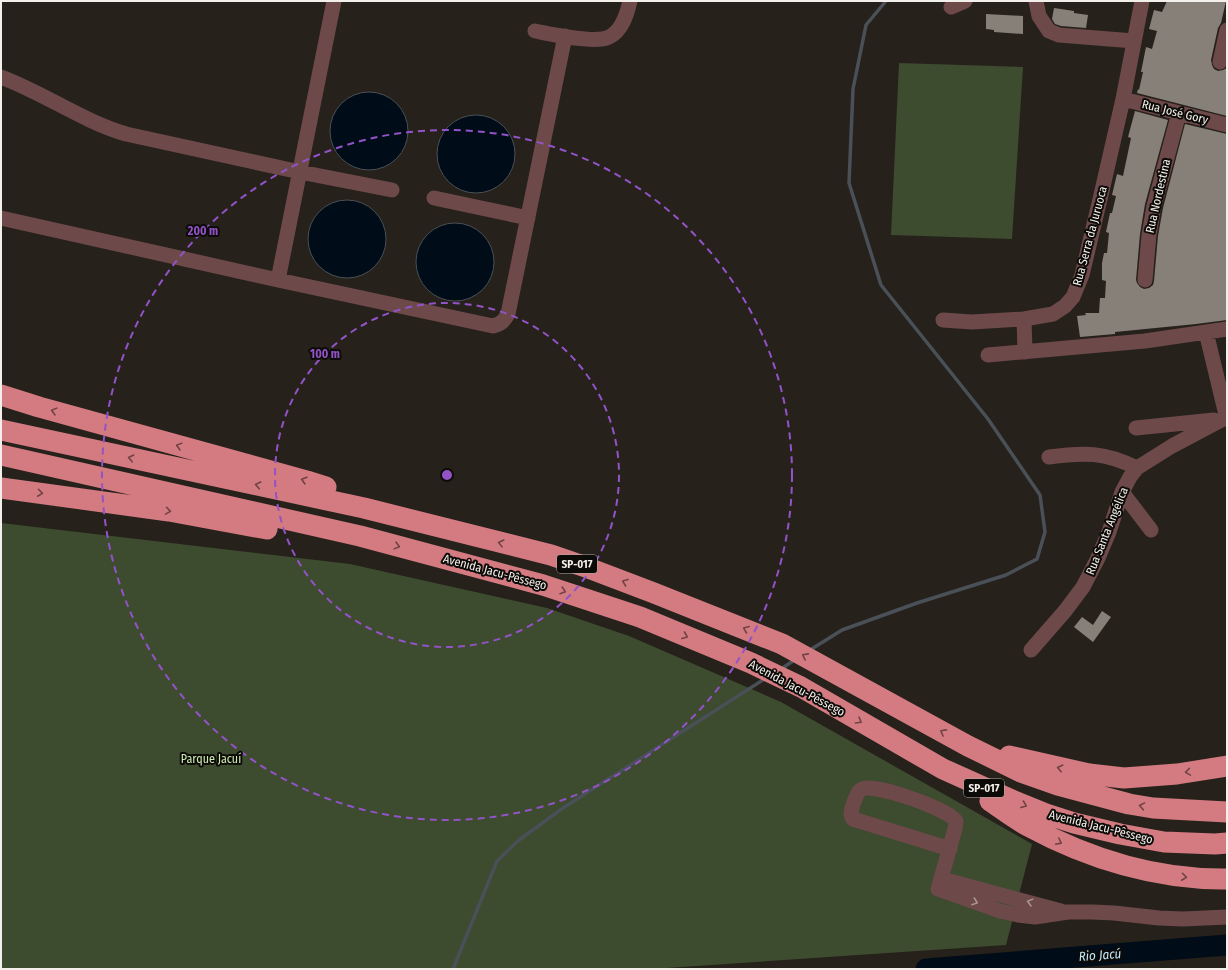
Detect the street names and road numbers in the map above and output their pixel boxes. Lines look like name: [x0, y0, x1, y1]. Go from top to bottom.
street label: Rua José Gory: [1140, 97, 1210, 127]
street label: Rua Nordestina: [1143, 157, 1173, 234]
street label: Rua Serra da Juruoca: [1070, 185, 1110, 287]
street label: Rua Santa Angélica: [1083, 485, 1131, 577]
street label: Avenida Jacu-Pêssego: [442, 551, 548, 593]
road number: SP-017: [557, 555, 597, 573]
street label: Avenida Jacu-Pêssego: [747, 657, 847, 719]
road number: SP-017: [964, 779, 1004, 797]
street label: Avenida Jacu-Pêssego: [1048, 807, 1154, 847]

